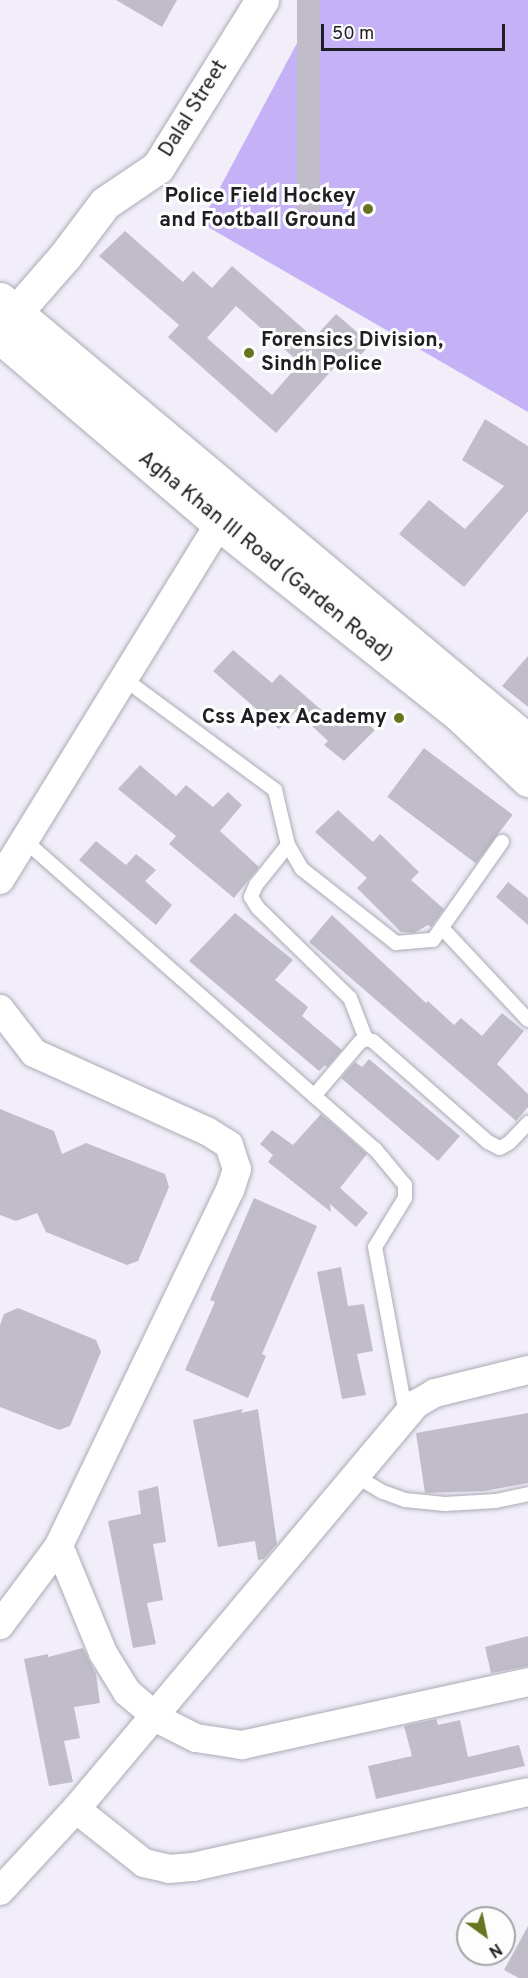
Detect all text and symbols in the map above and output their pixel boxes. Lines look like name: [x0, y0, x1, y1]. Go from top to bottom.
scale bar: [324, 12, 508, 50]
text: 50 m: [332, 23, 374, 46]
street label: Dalal Street: [154, 56, 234, 162]
place label: Police Field Hockey and Football Ground: [159, 184, 356, 234]
marker: Police Field Hockey and Football Ground: [361, 202, 375, 216]
place label: Forensics Division, Sindh Police: [261, 328, 443, 378]
marker: Forensics Division, Sindh Police: [242, 346, 256, 360]
street label: Agha Khan III Road (Garden Road): [133, 446, 397, 668]
place label: Css Apex Academy: [200, 705, 387, 731]
marker: Css Apex Academy: [392, 711, 406, 725]
north arrow: [456, 1906, 516, 1966]
text: N: [484, 1938, 505, 1961]

